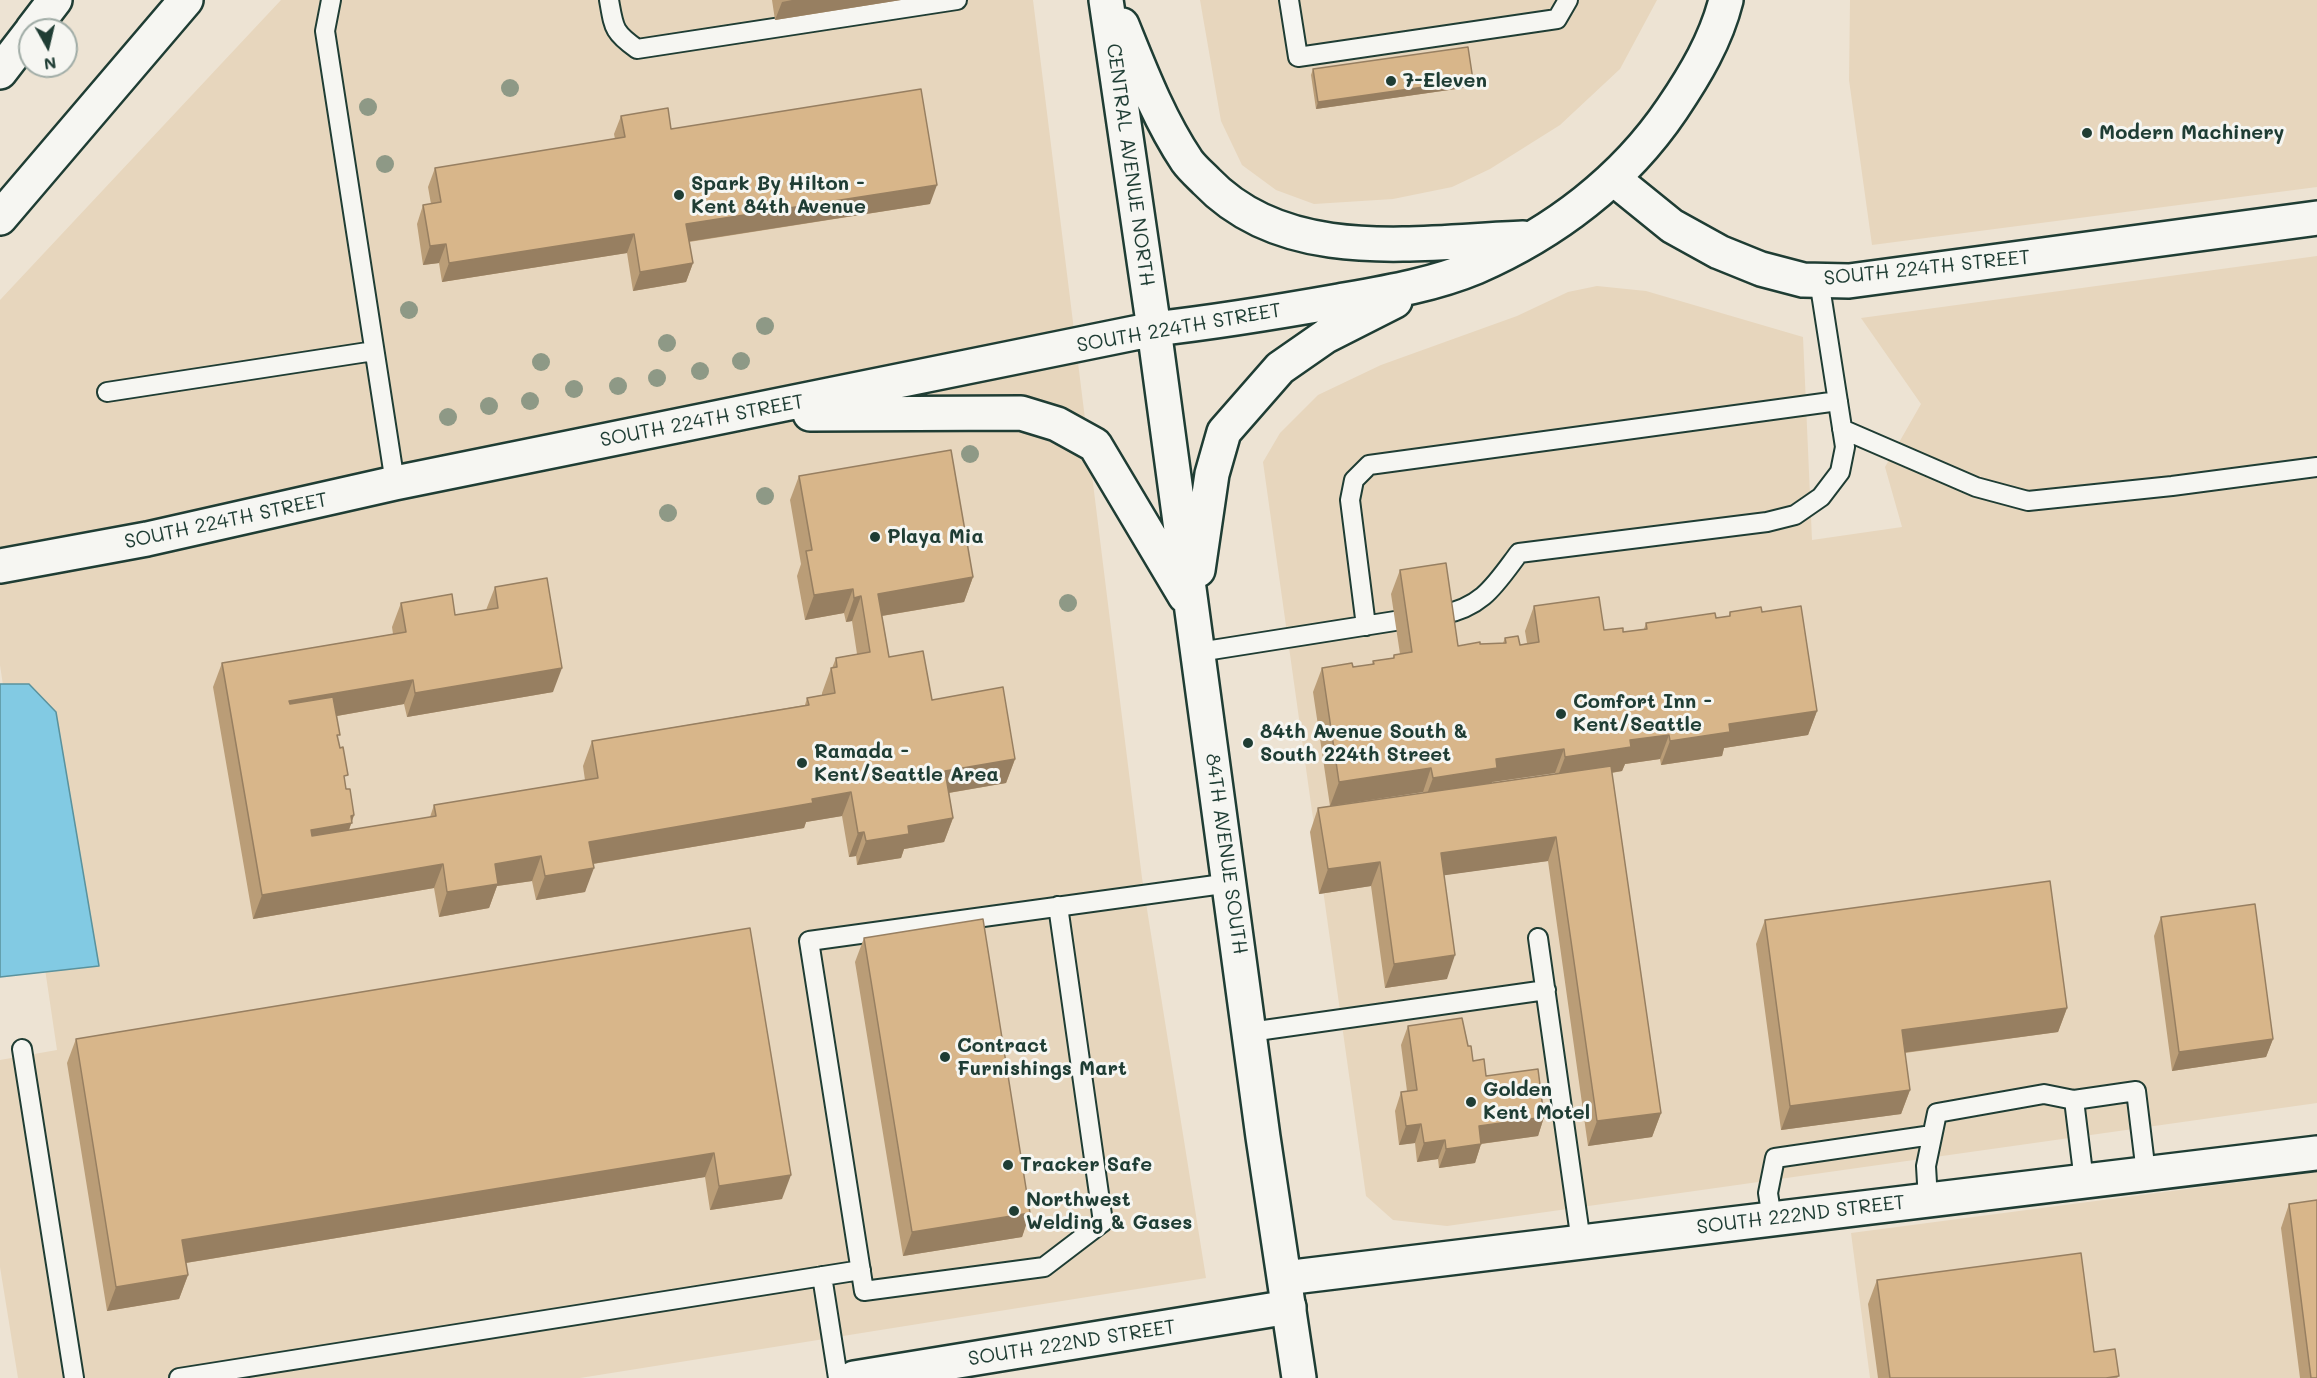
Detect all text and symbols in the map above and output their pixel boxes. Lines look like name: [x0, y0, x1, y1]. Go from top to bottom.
north arrow: [18, 18, 78, 78]
street label: CENTRAL AVENUE NORTH: [1101, 42, 1159, 288]
text: N: [43, 53, 58, 76]
place label: 7-Eleven: [1403, 69, 1487, 93]
marker: 7-Eleven: [1384, 74, 1398, 88]
place label: Modern Machinery: [2099, 121, 2284, 145]
marker: Modern Machinery: [2080, 126, 2094, 140]
place label: Spark By Hilton - Kent 84th Avenue: [691, 172, 866, 219]
marker: Spark By Hilton - Kent 84th Avenue: [672, 188, 686, 202]
street label: SOUTH 224TH STREET: [1823, 245, 2031, 291]
street label: SOUTH 224TH STREET: [1075, 298, 1283, 358]
street label: SOUTH 224TH STREET: [598, 389, 806, 453]
street label: SOUTH 224TH STREET: [122, 488, 330, 554]
place label: Playa Mia: [887, 525, 984, 549]
marker: Playa Mia: [868, 530, 882, 544]
place label: Comfort Inn - Kent/Seattle: [1573, 690, 1712, 737]
marker: Comfort Inn - Kent/Seattle: [1554, 707, 1568, 721]
place label: 84th Avenue South & South 224th Street: [1260, 720, 1468, 767]
marker: 84th Avenue South & South 224th Street: [1241, 736, 1255, 750]
place label: Ramada - Kent/Seattle Area: [814, 740, 999, 787]
street label: 84TH AVENUE SOUTH: [1200, 752, 1252, 956]
marker: Ramada - Kent/Seattle Area: [795, 756, 809, 770]
place label: Contract Furnishings Mart: [957, 1034, 1127, 1081]
marker: Contract Furnishings Mart: [938, 1050, 952, 1064]
place label: Golden Kent Motel: [1483, 1078, 1590, 1125]
marker: Golden Kent Motel: [1464, 1095, 1478, 1109]
place label: Tracker Safe: [1020, 1153, 1152, 1177]
marker: Tracker Safe: [1001, 1158, 1015, 1172]
place label: Northwest Welding & Gases: [1026, 1188, 1192, 1235]
street label: SOUTH 222ND STREET: [1695, 1190, 1907, 1240]
marker: Northwest Welding & Gases: [1007, 1204, 1021, 1218]
street label: SOUTH 222ND STREET: [966, 1315, 1178, 1371]

